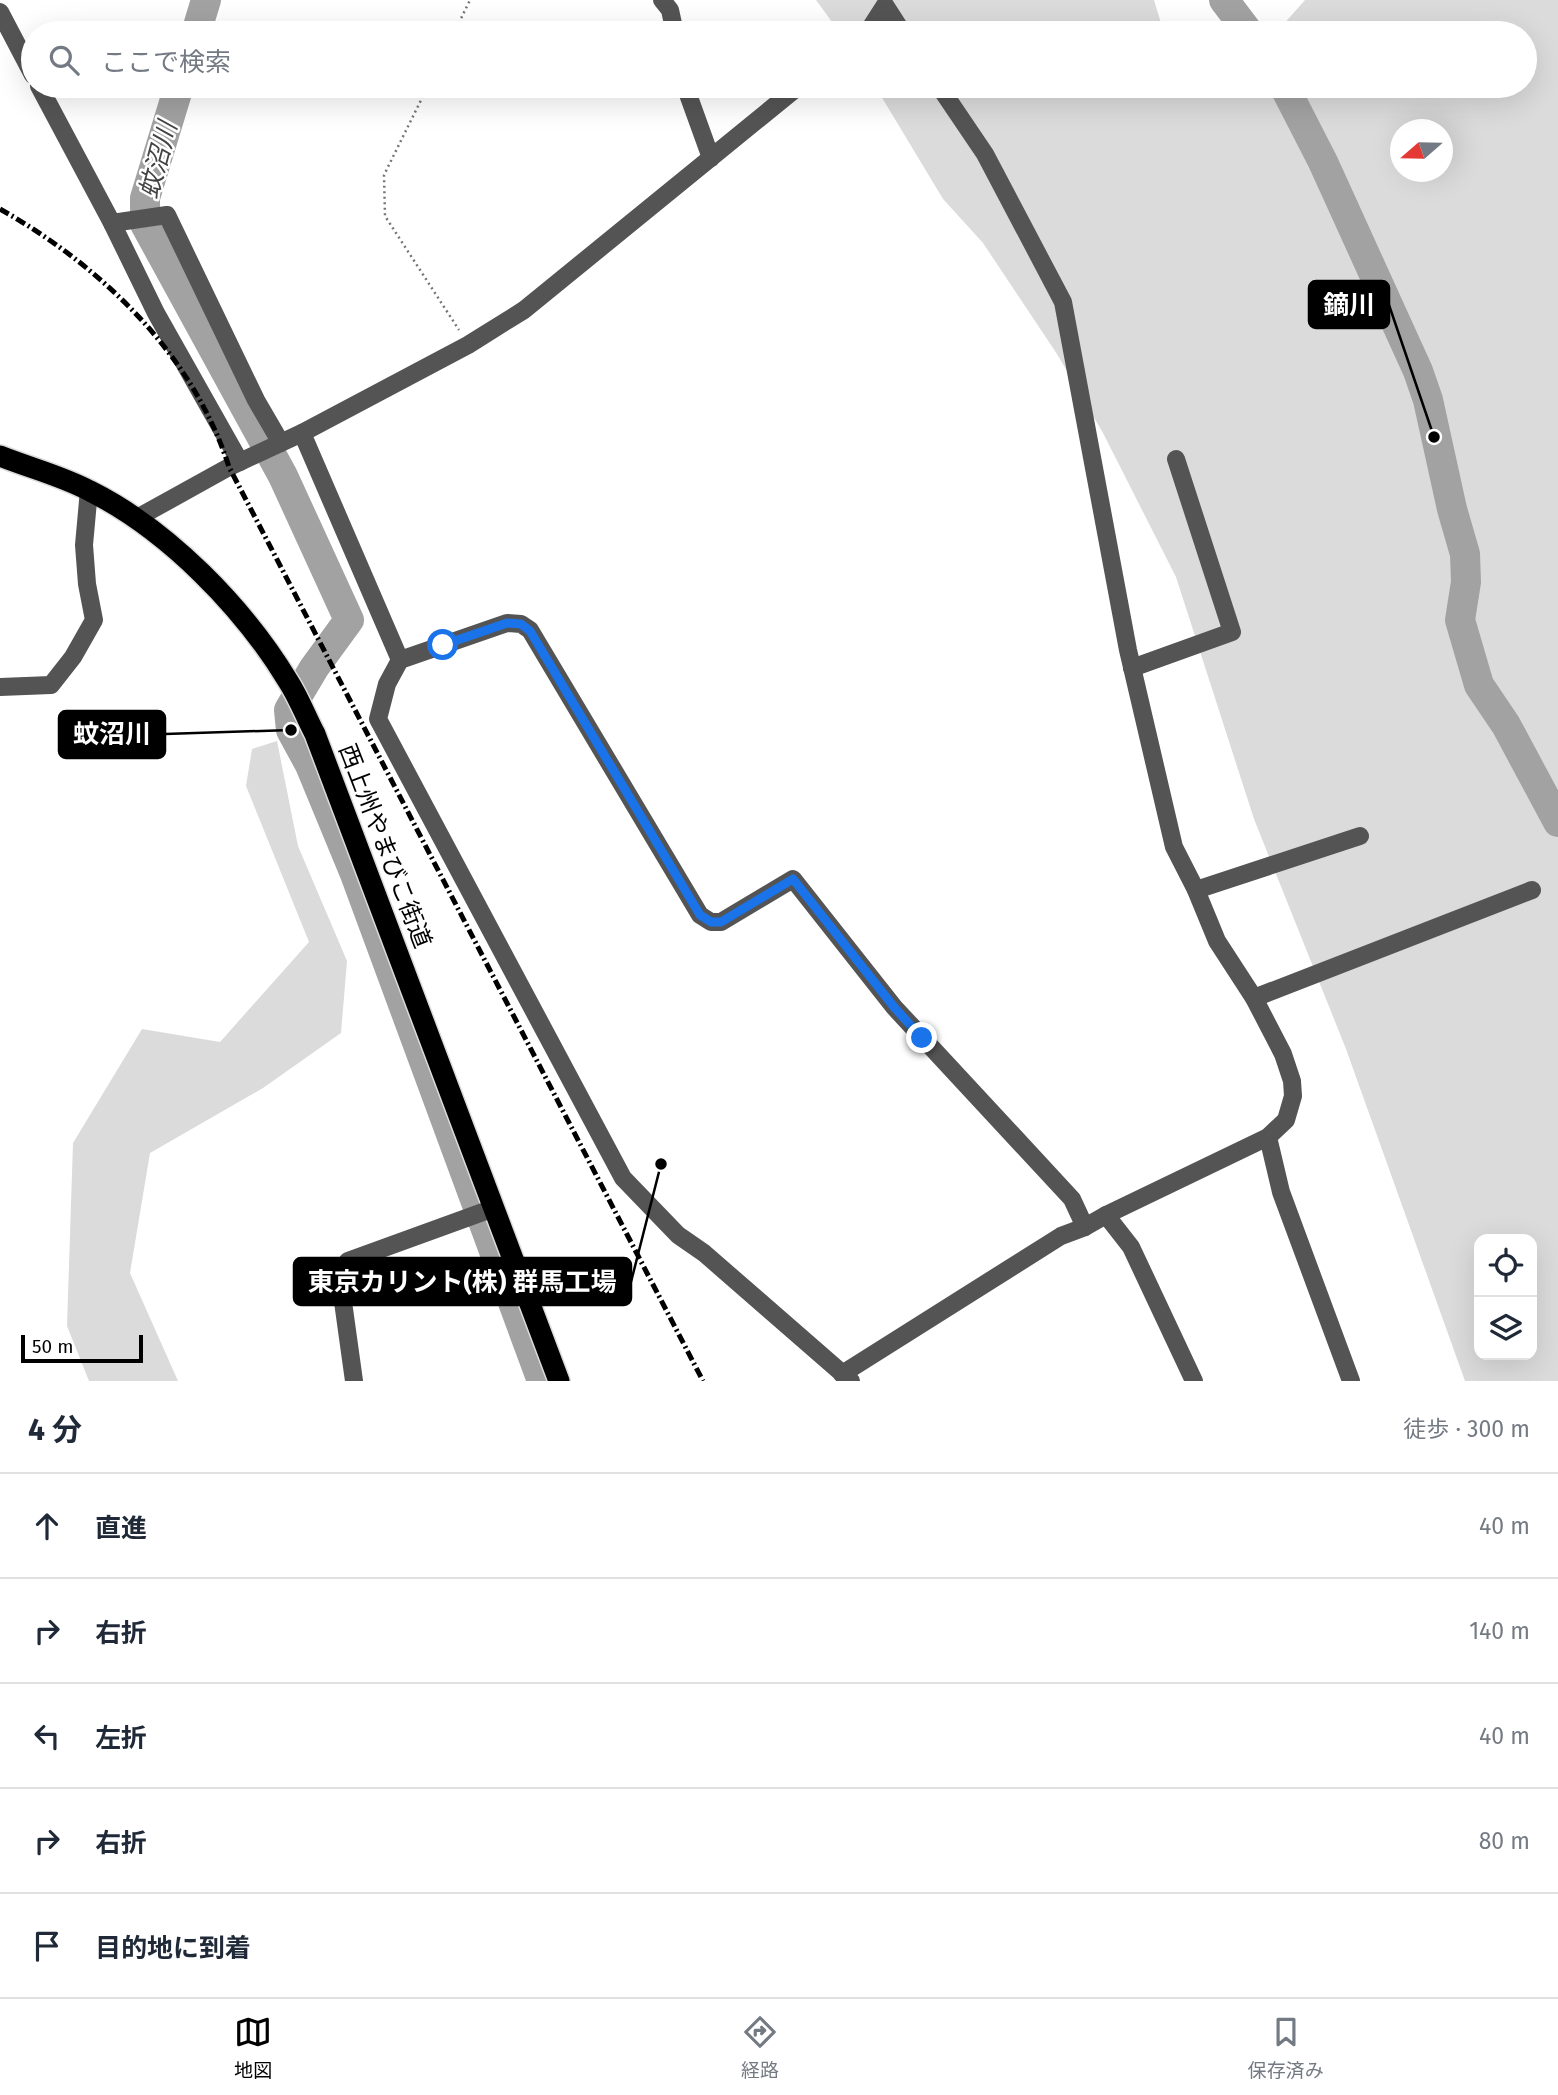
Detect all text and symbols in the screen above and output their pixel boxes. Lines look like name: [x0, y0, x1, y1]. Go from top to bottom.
search box: [21, 21, 1537, 98]
icon: search: [45, 41, 83, 79]
text: ここで検索: [101, 47, 231, 78]
water label: 蚊沼川: [133, 116, 184, 202]
north arrow: [1390, 119, 1453, 182]
callout: 鏑川: [1309, 281, 1389, 328]
text: 鏑川: [1323, 290, 1375, 321]
route start: [427, 629, 458, 660]
callout: 蚊沼川: [59, 711, 165, 758]
text: 蚊沼川: [73, 719, 151, 750]
street label: 西上州やまびこ街道: [333, 740, 437, 952]
route end: [906, 1022, 937, 1053]
map controls: [1474, 1234, 1537, 1360]
button: locate: [1474, 1234, 1537, 1297]
callout: 東京カリント(株) 群馬工場: [294, 1258, 631, 1305]
text: 東京カリント(株) 群馬工場: [307, 1267, 617, 1298]
button: layers: [1474, 1297, 1537, 1360]
scale bar: [21, 1332, 144, 1364]
text: 50 m: [32, 1335, 73, 1358]
text: 4 分: [28, 1412, 82, 1448]
text: 徒歩 · 300 m: [1403, 1415, 1530, 1443]
icon: ahead: [28, 1507, 66, 1545]
text: 40 m: [1479, 1512, 1530, 1540]
text: 直進: [95, 1513, 147, 1544]
icon: right: [28, 1612, 66, 1650]
text: 140 m: [1469, 1617, 1530, 1645]
text: 右折: [95, 1618, 147, 1649]
icon: left: [28, 1717, 66, 1755]
text: 40 m: [1479, 1722, 1530, 1750]
text: 左折: [95, 1723, 147, 1754]
icon: right: [28, 1822, 66, 1860]
text: 80 m: [1479, 1827, 1530, 1855]
text: 右折: [95, 1828, 147, 1859]
icon: arrive: [28, 1927, 66, 1965]
text: 目的地に到着: [95, 1933, 251, 1964]
tab: 地図: [234, 2013, 272, 2082]
tab: 経路: [741, 2013, 779, 2082]
tab: 保存済み: [1248, 2013, 1324, 2082]

